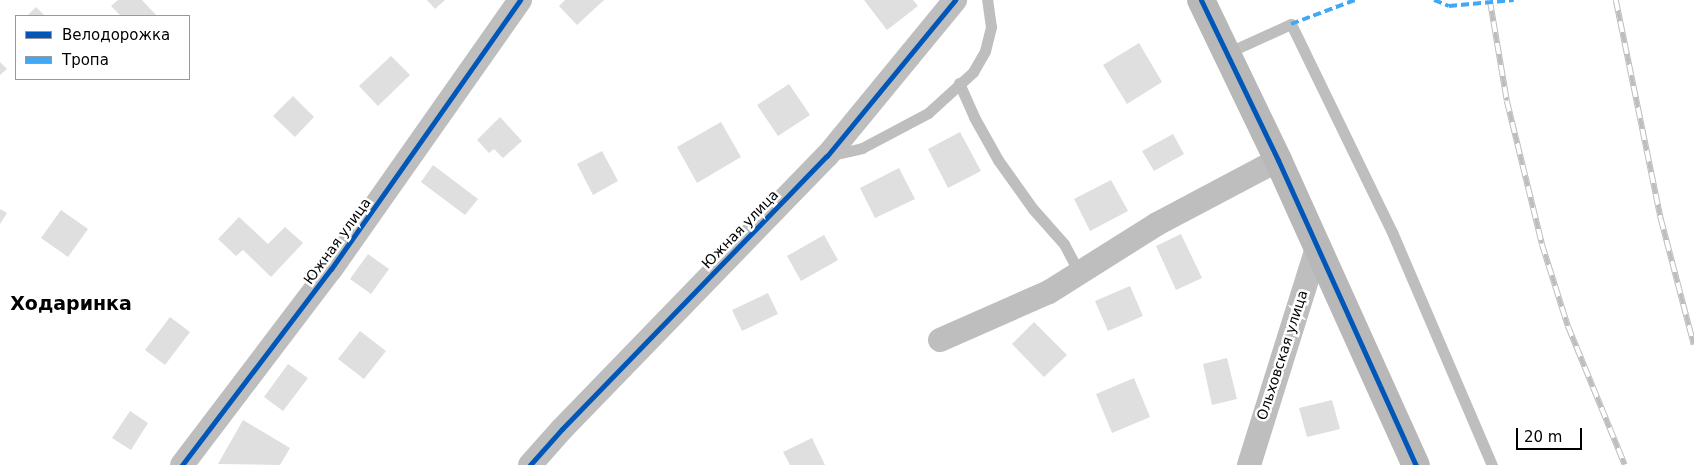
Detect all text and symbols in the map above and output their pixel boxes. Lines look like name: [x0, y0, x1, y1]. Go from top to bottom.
legend: [15, 15, 190, 80]
text: Велодорожка: [62, 26, 170, 44]
text: Тропа: [62, 51, 109, 69]
street label: Южная улица: [698, 186, 782, 272]
street label: Южная улица: [300, 194, 374, 288]
street label: Ольховская улица: [1253, 288, 1311, 422]
district label: Ходаринка: [10, 293, 132, 315]
scale bar: [1519, 418, 1585, 450]
text: 20 m: [1524, 428, 1562, 446]

